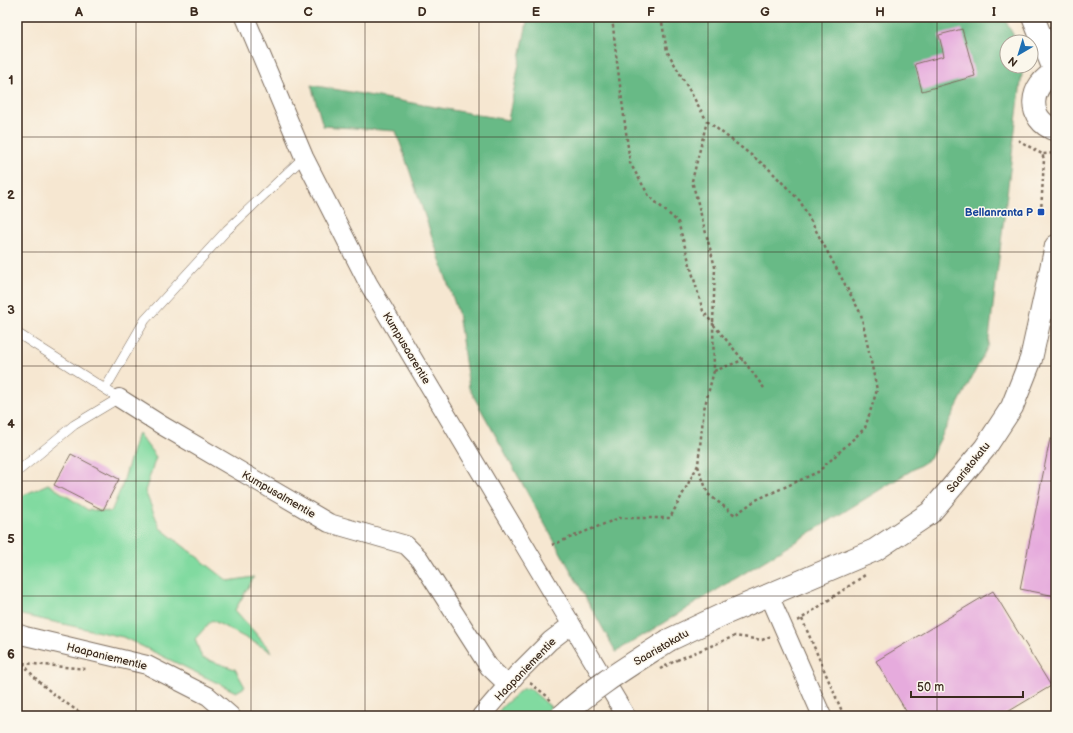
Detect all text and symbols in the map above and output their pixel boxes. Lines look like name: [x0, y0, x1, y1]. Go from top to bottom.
text: A: [74, 4, 83, 20]
text: B: [189, 4, 199, 20]
text: C: [303, 4, 313, 20]
text: D: [417, 4, 427, 20]
text: E: [532, 4, 541, 20]
text: F: [647, 4, 655, 20]
text: G: [760, 4, 770, 20]
text: H: [875, 4, 885, 20]
text: I: [992, 4, 996, 20]
north arrow: [999, 34, 1039, 74]
text: N: [1006, 54, 1020, 69]
text: 1: [8, 72, 14, 88]
text: 2: [7, 187, 15, 203]
place label: Bellanranta P: [965, 206, 1033, 219]
marker: Bellanranta P: [1036, 207, 1046, 217]
text: 3: [7, 302, 15, 318]
street label: Kumpusaarentie: [380, 310, 433, 387]
text: 4: [7, 416, 15, 432]
street label: Saaristokatu: [944, 439, 993, 495]
street label: Kumpusalmentie: [240, 468, 318, 521]
text: 5: [7, 531, 15, 547]
street label: Saaristokatu: [631, 626, 691, 668]
street label: Haapaniementie: [492, 635, 559, 704]
street label: Haapaniementie: [65, 640, 149, 673]
text: 6: [7, 646, 15, 662]
scale bar: [911, 673, 1023, 699]
text: 50 m: [917, 680, 944, 695]

